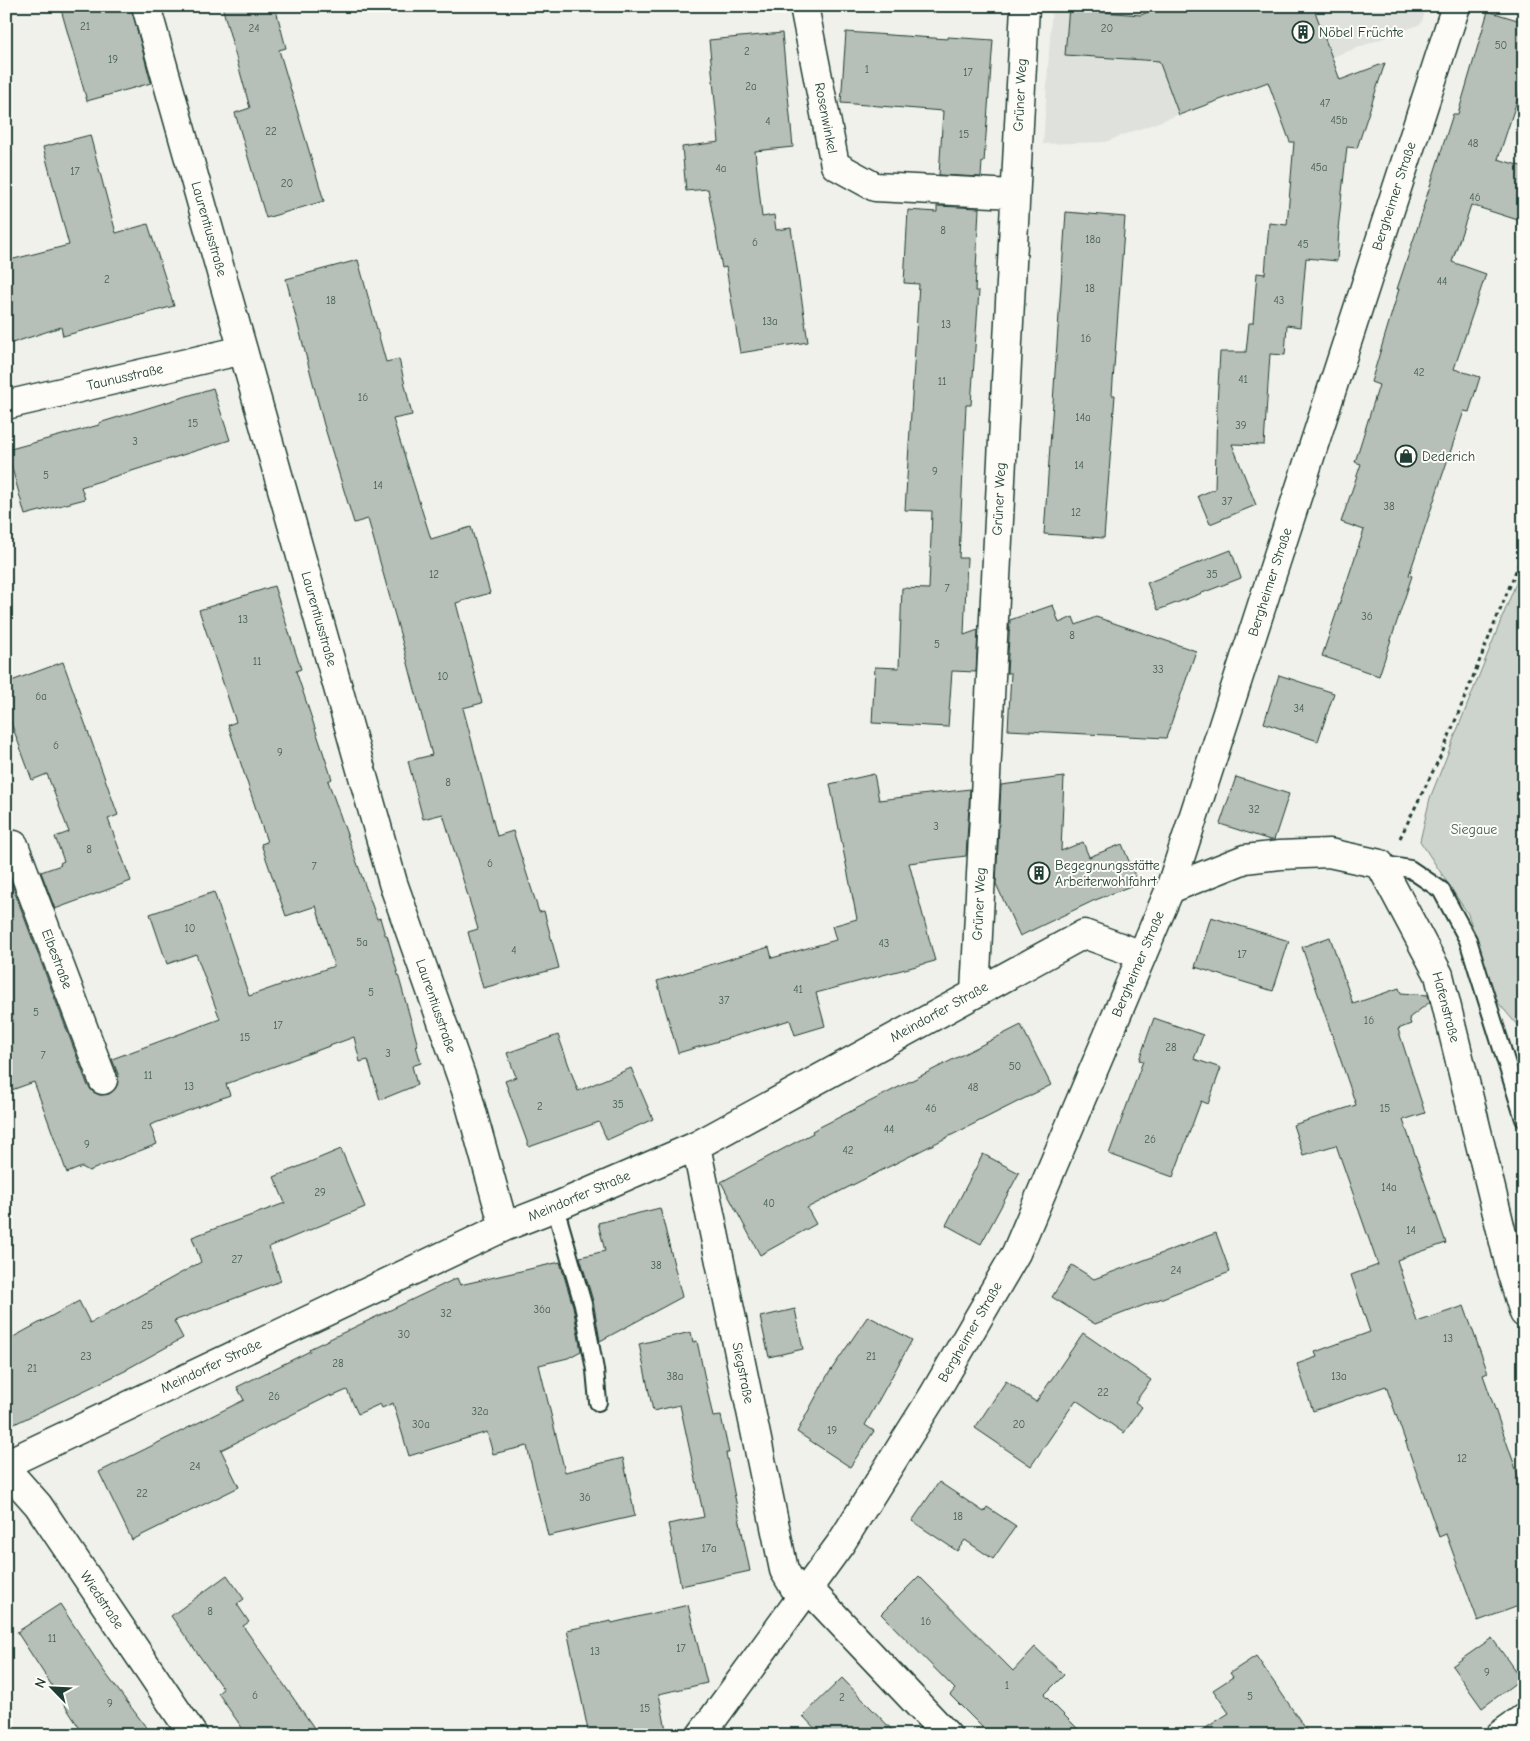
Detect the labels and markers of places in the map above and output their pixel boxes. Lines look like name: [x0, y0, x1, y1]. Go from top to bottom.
building icon: Nöbel Früchte: [1291, 20, 1315, 44]
place label: Nöbel Früchte: [1319, 24, 1404, 41]
shop icon: Dederich: [1394, 444, 1418, 468]
place label: Dederich: [1422, 448, 1475, 465]
place label: Begegnungsstätte Arbeiterwohlfahrt: [1055, 857, 1160, 890]
building icon: Begegnungsstätte Arbeiterwohlfahrt: [1027, 861, 1051, 885]

